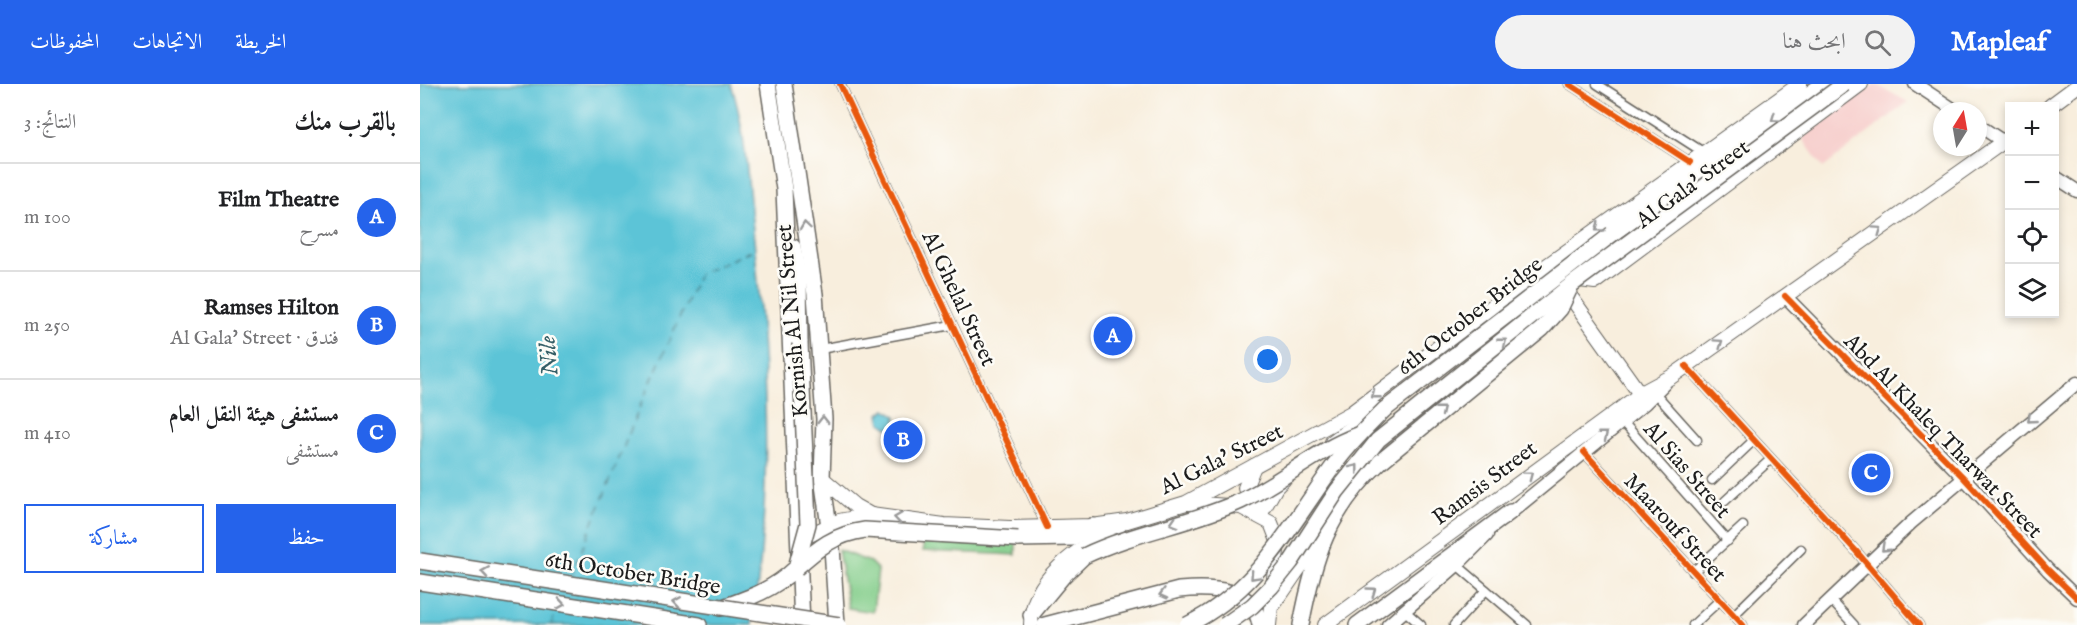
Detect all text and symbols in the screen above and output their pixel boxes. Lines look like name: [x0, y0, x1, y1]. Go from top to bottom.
search box: [1495, 15, 1915, 69]
text: Mapleaf: [1951, 25, 2047, 60]
icon: search: [1861, 26, 1894, 59]
text: ابحث هنا: [1782, 28, 1846, 56]
text: المحفوظات: [30, 29, 99, 56]
text: الاتجاهات: [132, 29, 202, 56]
text: الخريطة: [235, 29, 286, 56]
north arrow: [1933, 102, 1987, 156]
map controls: [2005, 102, 2059, 318]
button: +: [2005, 102, 2059, 156]
text: بالقرب منك: [294, 106, 396, 139]
text: النتائج: 3: [24, 110, 76, 135]
one-way arrow: [1771, 111, 1782, 122]
street label: Al Gala' Street: [1630, 134, 1756, 236]
button: −: [2005, 156, 2059, 210]
text: Film Theatre: [218, 186, 339, 214]
text: 100 m: [24, 205, 71, 230]
text: A: [370, 205, 383, 230]
button: locate: [2005, 210, 2059, 264]
text: مسرح: [299, 218, 339, 243]
one-way arrow: [800, 221, 812, 230]
one-way arrow: [1594, 221, 1605, 232]
street label: Kornish Al Nil Street: [771, 223, 815, 418]
street label: Al Ghelal Street: [914, 226, 1002, 371]
one-way arrow: [1872, 226, 1883, 237]
street label: 6th October Bridge: [1392, 251, 1549, 382]
button: layers: [2005, 264, 2059, 318]
text: Ramses Hilton: [204, 294, 339, 322]
text: 250 m: [24, 313, 70, 338]
text: B: [370, 313, 383, 338]
pin: A: [1094, 314, 1132, 358]
text: فندق · Al Gala' Street: [170, 326, 339, 351]
street label: Abd Al Khaleq Tharwat Street: [1837, 327, 2048, 545]
water label: Nile: [532, 335, 567, 377]
one-way arrow: [1496, 338, 1507, 349]
one-way arrow: [1712, 339, 1723, 350]
your location: [1253, 345, 1282, 374]
one-way arrow: [1371, 387, 1382, 398]
text: مستشفى هيئة النقل العام: [169, 401, 339, 429]
one-way arrow: [1434, 407, 1445, 418]
one-way arrow: [2027, 412, 2038, 423]
one-way arrow: [817, 415, 829, 424]
street label: Al Sias Street: [1636, 415, 1737, 525]
pin: B: [884, 418, 922, 462]
street label: Al Gala' Street: [1155, 418, 1288, 502]
text: 410 m: [24, 421, 71, 446]
text: C: [369, 421, 384, 446]
one-way arrow: [1598, 432, 1609, 443]
street label: Ramsis Street: [1427, 435, 1543, 532]
text: مستشفى: [286, 439, 339, 464]
pin: C: [1852, 450, 1890, 496]
one-way arrow: [1347, 464, 1358, 475]
street label: Maarouf Street: [1617, 468, 1732, 589]
one-way arrow: [1522, 471, 1533, 482]
button: مشاركة: [24, 504, 204, 573]
button: حفظ: [216, 504, 396, 573]
one-way arrow: [893, 513, 902, 525]
one-way arrow: [1169, 516, 1180, 528]
one-way arrow: [1881, 541, 1892, 552]
street label: 6th October Bridge: [543, 546, 722, 602]
one-way arrow: [480, 566, 490, 579]
one-way arrow: [1250, 570, 1261, 580]
one-way arrow: [1158, 587, 1169, 599]
one-way arrow: [1366, 587, 1377, 598]
one-way arrow: [673, 596, 682, 608]
one-way arrow: [556, 598, 565, 610]

